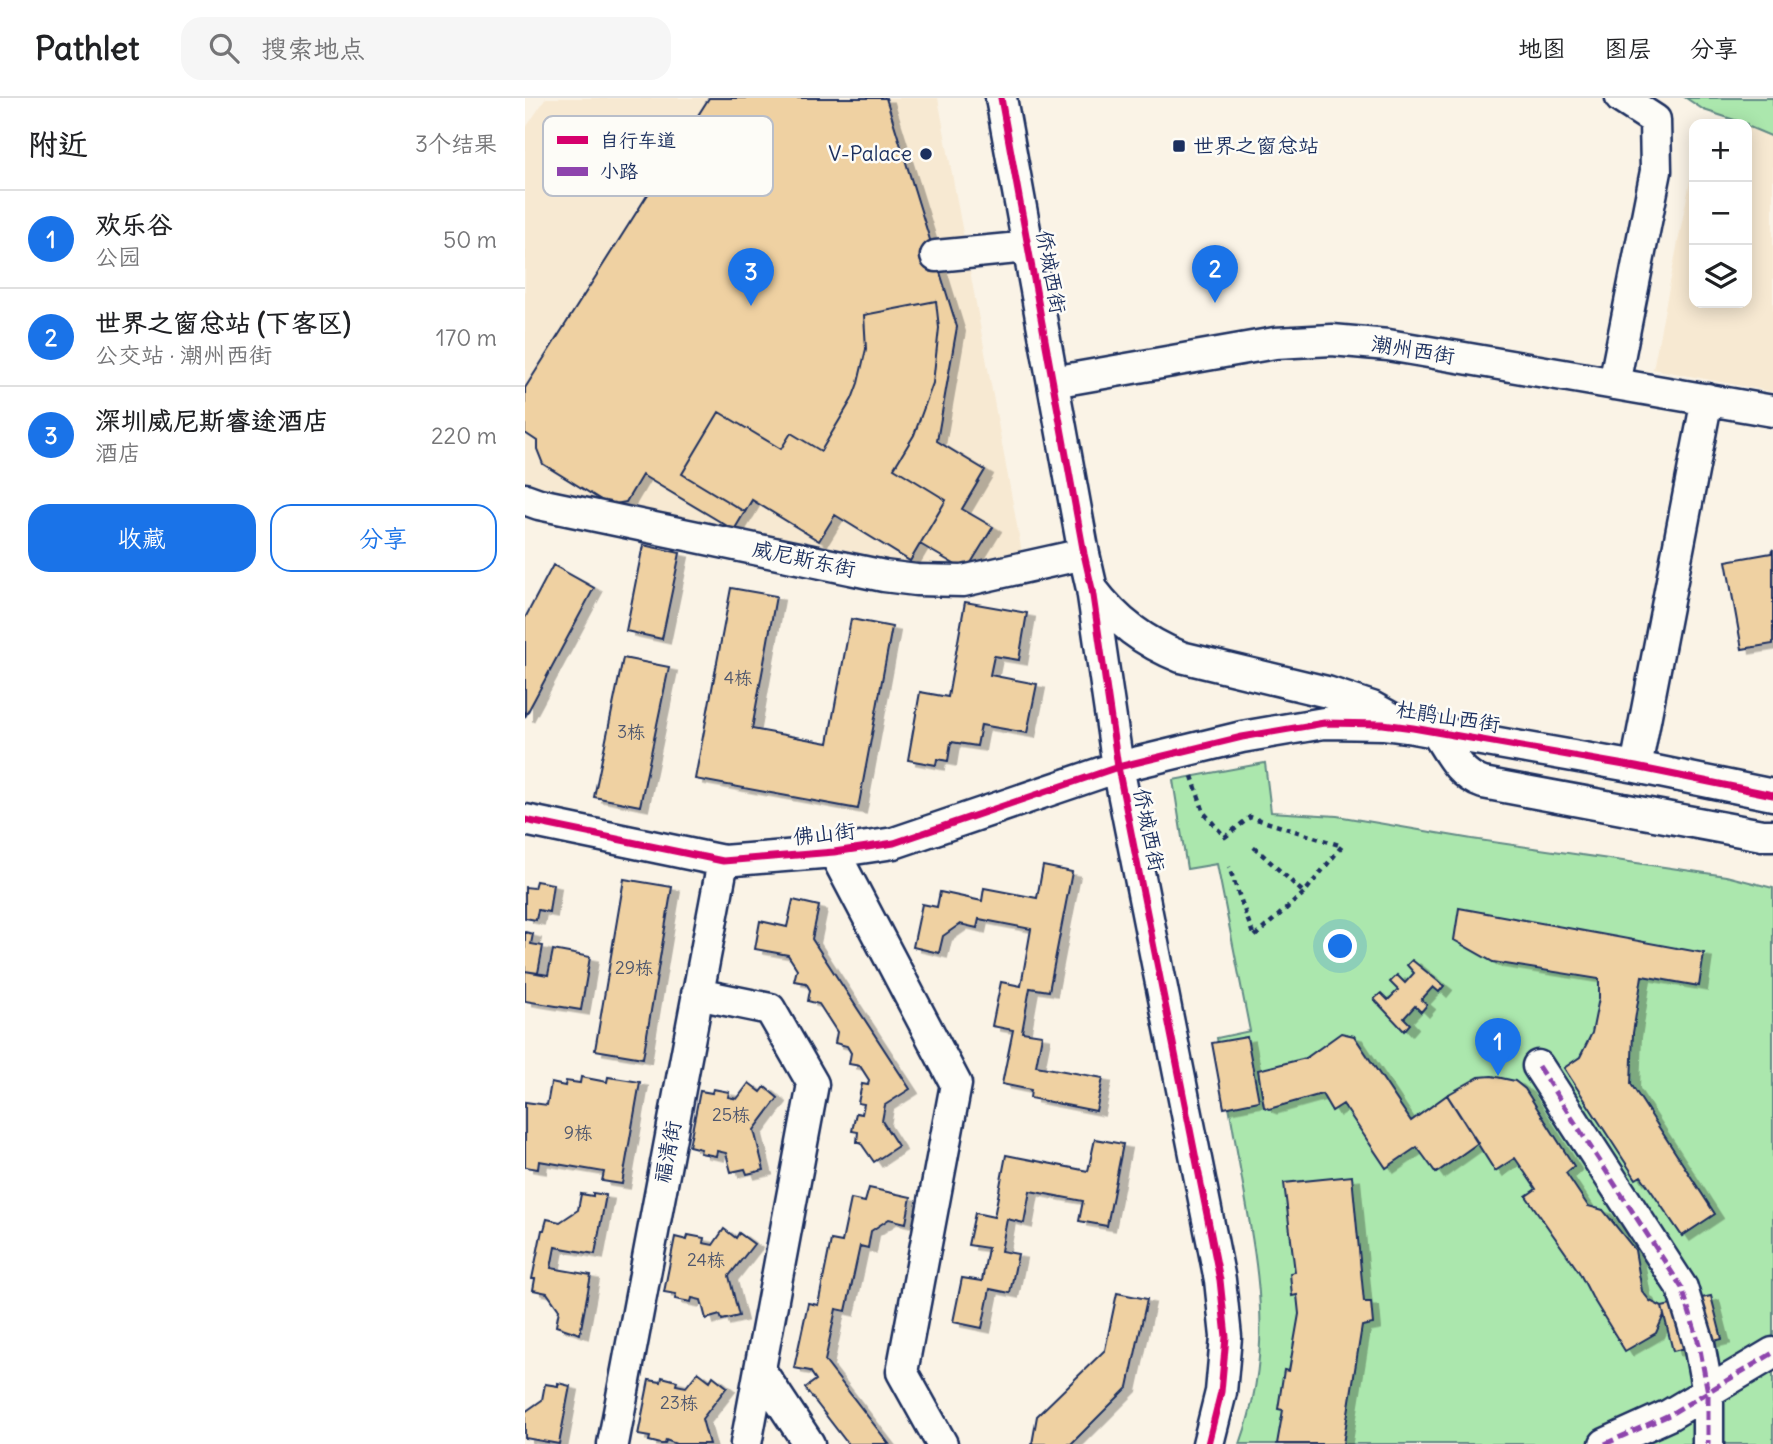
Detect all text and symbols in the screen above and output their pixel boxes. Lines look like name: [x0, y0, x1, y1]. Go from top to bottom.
search box: [181, 17, 671, 80]
text: Pathlet: [35, 27, 139, 69]
icon: search: [205, 29, 243, 67]
text: 搜索地点: [261, 32, 365, 65]
text: 地图: [1518, 33, 1566, 63]
text: 图层: [1604, 33, 1652, 63]
text: 分享: [1690, 33, 1738, 63]
legend: [543, 116, 773, 196]
map controls: [1689, 119, 1752, 308]
button: +: [1689, 119, 1752, 182]
text: 附近: [28, 125, 88, 163]
text: 自行车道: [600, 128, 676, 152]
text: 3个结果: [415, 129, 497, 158]
place label: 世界之窗总站: [1193, 132, 1319, 159]
marker: 世界之窗总站: [1171, 138, 1187, 154]
place label: V-Palace: [828, 140, 912, 167]
marker: V-Palace: [918, 146, 934, 162]
text: 小路: [600, 159, 638, 183]
button: −: [1689, 182, 1752, 245]
text: 欢乐谷: [95, 208, 173, 241]
text: 1: [46, 225, 56, 254]
text: 50 m: [443, 225, 497, 254]
street label: 侨城西街: [1031, 228, 1072, 316]
text: 公园: [95, 242, 141, 271]
pin: 2: [1192, 245, 1238, 303]
button: layers: [1689, 245, 1752, 308]
pin: 3: [728, 248, 774, 306]
text: 世界之窗总站 (下客区): [95, 306, 351, 339]
text: 2: [45, 323, 57, 352]
text: 170 m: [436, 323, 497, 352]
street label: 潮州西街: [1369, 330, 1457, 369]
text: 公交站 · 潮州西街: [95, 340, 272, 369]
text: 深圳威尼斯睿途酒店: [95, 404, 329, 437]
text: 3: [44, 421, 58, 450]
text: 220 m: [431, 421, 497, 450]
text: 酒店: [95, 438, 141, 467]
button: 收藏: [28, 504, 256, 572]
button: 分享: [270, 504, 497, 572]
street label: 威尼斯东街: [750, 534, 858, 583]
house number: 4栋: [724, 666, 752, 689]
street label: 杜鹃山西街: [1394, 695, 1502, 738]
house number: 3栋: [617, 720, 645, 743]
street label: 侨城西街: [1128, 786, 1171, 874]
street label: 佛山街: [791, 817, 857, 850]
your location: [1323, 929, 1357, 963]
house number: 29栋: [615, 956, 653, 979]
pin: 1: [1475, 1018, 1521, 1076]
house number: 25栋: [712, 1103, 750, 1126]
street label: 福清街: [648, 1118, 687, 1185]
house number: 9栋: [564, 1121, 592, 1144]
house number: 24栋: [687, 1248, 725, 1271]
house number: 23栋: [660, 1391, 698, 1414]

